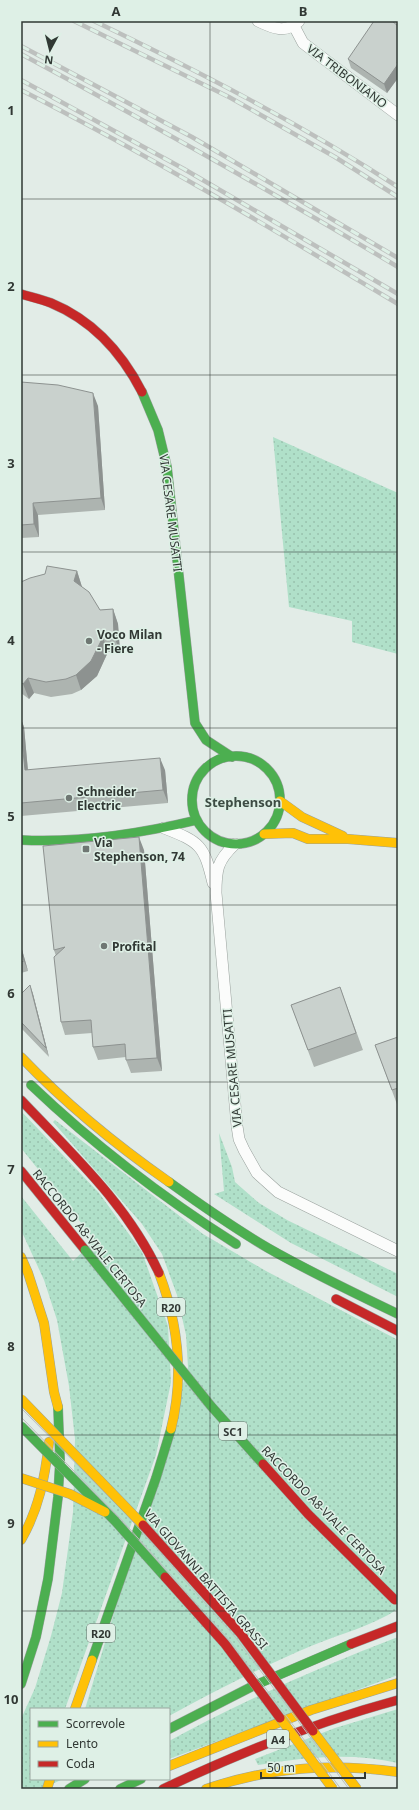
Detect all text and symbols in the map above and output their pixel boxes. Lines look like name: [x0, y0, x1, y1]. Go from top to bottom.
text: A: [112, 2, 121, 20]
text: B: [299, 2, 307, 20]
north arrow: [30, 30, 70, 70]
street label: VIA TRIBONIANO: [303, 40, 391, 112]
text: N: [43, 52, 54, 68]
text: 1: [7, 101, 15, 119]
text: 2: [7, 277, 15, 295]
street label: VIA CESARE MUSATTI: [155, 453, 187, 573]
text: 3: [7, 454, 15, 472]
place label: Voco Milan - Fiere: [97, 626, 162, 657]
text: 4: [7, 631, 15, 649]
marker: Voco Milan - Fiere: [84, 636, 94, 646]
place label: Schneider Electric: [77, 783, 137, 814]
marker: Schneider Electric: [64, 793, 74, 803]
district label: Stephenson: [205, 793, 281, 811]
text: 5: [7, 807, 15, 825]
place label: Via Stephenson, 74: [94, 834, 185, 865]
marker: Via Stephenson, 74: [81, 844, 91, 854]
place label: Profital: [112, 938, 156, 955]
marker: Profital: [99, 941, 109, 951]
text: 6: [7, 984, 15, 1002]
street label: VIA CESARE MUSATTI: [218, 1008, 246, 1128]
text: 7: [7, 1160, 15, 1178]
street label: RACCORDO A8-VIALE CERTOSA: [29, 1165, 151, 1311]
road number: R20: [157, 1298, 185, 1316]
text: 8: [7, 1337, 15, 1355]
road number: SC1: [219, 1422, 247, 1440]
street label: RACCORDO A8-VIALE CERTOSA: [258, 1442, 390, 1578]
street label: VIA GIOVANNI BATTISTA GRASSI: [140, 1505, 272, 1653]
text: 9: [7, 1514, 15, 1532]
road number: R20: [87, 1624, 115, 1642]
text: 10: [4, 1690, 18, 1708]
legend: [30, 1708, 170, 1780]
text: Scorrevole: [66, 1715, 125, 1732]
road number: A4: [267, 1730, 289, 1748]
text: Lento: [66, 1735, 98, 1752]
scale bar: [261, 1754, 365, 1780]
text: Coda: [66, 1755, 95, 1772]
text: 50 m: [267, 1759, 295, 1776]

